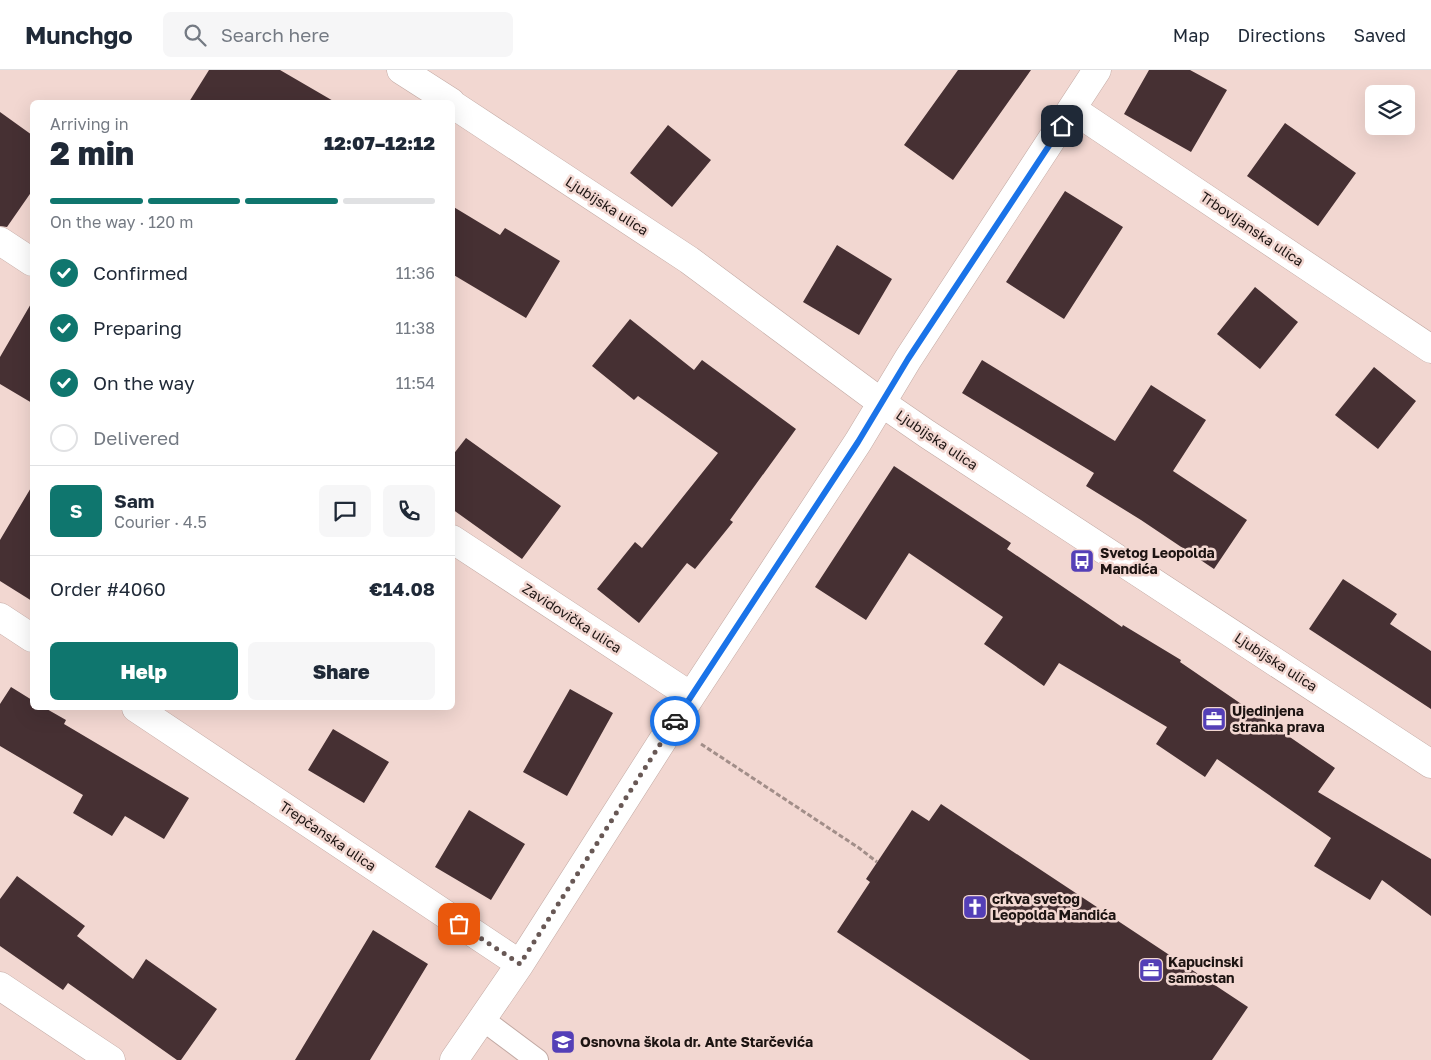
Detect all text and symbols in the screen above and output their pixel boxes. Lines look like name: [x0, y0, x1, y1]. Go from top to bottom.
search box: [163, 12, 513, 57]
text: Munchgo: [25, 20, 133, 49]
icon: search: [181, 21, 209, 49]
text: Search here: [221, 23, 330, 46]
text: Map: [1173, 24, 1209, 46]
text: Directions: [1237, 24, 1325, 46]
text: Saved: [1353, 24, 1406, 46]
map controls: [1365, 85, 1415, 135]
button: layers: [1365, 85, 1415, 135]
pin: [1041, 105, 1083, 147]
icon: home: [1048, 112, 1076, 140]
text: Arriving in: [50, 114, 129, 134]
text: 12:07–12:12: [324, 131, 435, 154]
text: 2 min: [50, 134, 134, 172]
street label: Ljubijska ulica: [563, 173, 652, 239]
street label: Trbovljanska ulica: [1197, 188, 1307, 269]
text: On the way · 120 m: [50, 212, 193, 232]
icon: check: [50, 259, 78, 287]
text: Confirmed: [93, 261, 188, 284]
text: 11:36: [396, 263, 435, 283]
icon: check: [50, 314, 78, 342]
text: Preparing: [93, 316, 182, 339]
text: 11:38: [396, 318, 435, 338]
icon: check: [50, 369, 78, 397]
text: On the way: [93, 371, 195, 394]
text: 11:54: [396, 373, 435, 393]
street label: Ljubijska ulica: [893, 406, 981, 473]
text: Delivered: [93, 426, 180, 449]
button: chat: [319, 485, 371, 537]
button: phone: [383, 485, 435, 537]
text: Sam: [114, 489, 154, 512]
text: S: [70, 499, 82, 522]
text: Courier · 4.5: [114, 512, 207, 532]
place label: Svetog Leopolda Mandića: [1100, 544, 1215, 577]
bus stop icon: Svetog Leopolda Mandića: [1069, 548, 1095, 574]
text: Order #4060: [50, 577, 166, 600]
text: €14.08: [369, 577, 435, 600]
street label: Zavidovička ulica: [519, 579, 625, 656]
street label: Ljubijska ulica: [1232, 629, 1321, 695]
button: Help: [50, 642, 238, 700]
button: Share: [248, 642, 435, 700]
courier: [650, 696, 700, 746]
place label: Ujedinjena stranka prava: [1232, 702, 1325, 735]
office icon: Ujedinjena stranka prava: [1201, 706, 1227, 732]
icon: car: [661, 707, 689, 735]
street label: Trepčanska ulica: [277, 797, 380, 874]
place label: crkva svetog Leopolda Mandića: [992, 890, 1116, 923]
church icon: crkva svetog Leopolda Mandića: [962, 894, 988, 920]
pin: [438, 903, 480, 945]
icon: bag: [445, 910, 473, 938]
place label: Kapucinski samostan: [1168, 953, 1243, 986]
office icon: Kapucinski samostan: [1138, 957, 1164, 983]
school or university icon: Osnovna škola dr. Ante Starčevića: [550, 1029, 576, 1055]
place label: Osnovna škola dr. Ante Starčevića: [580, 1033, 813, 1050]

